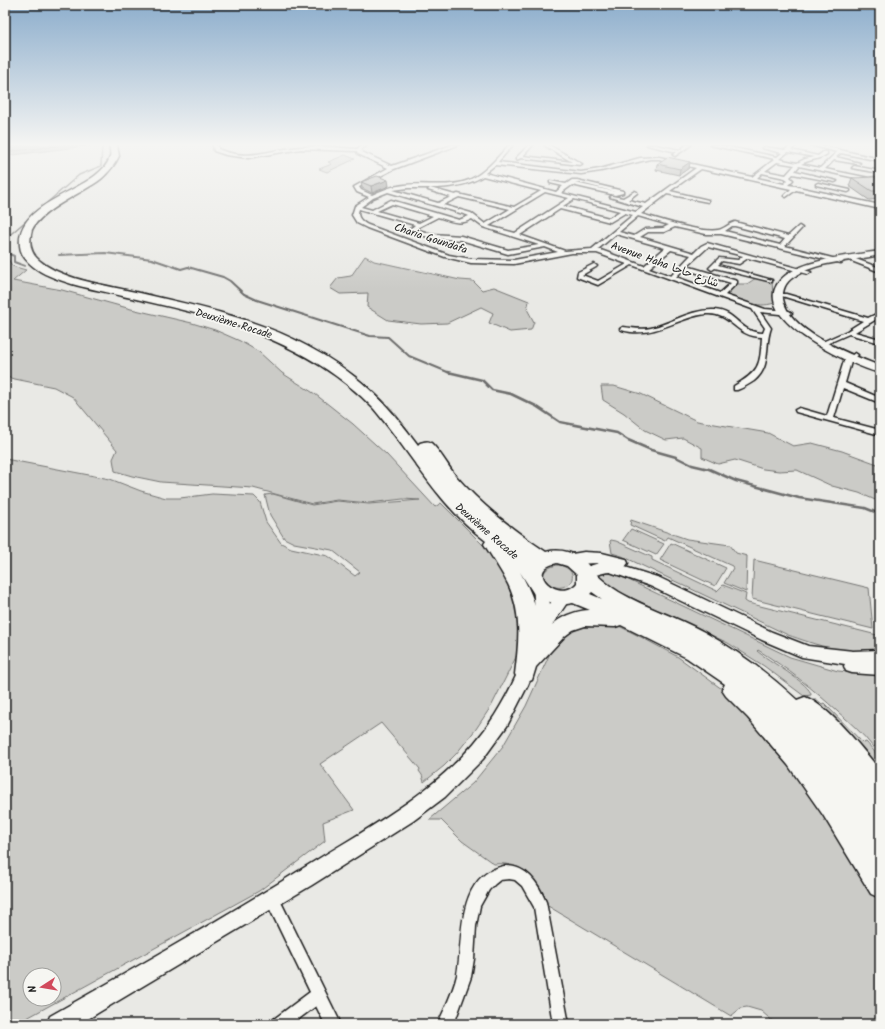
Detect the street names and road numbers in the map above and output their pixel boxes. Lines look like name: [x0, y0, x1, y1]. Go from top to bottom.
street label: Charia Goundafa: [392, 219, 470, 259]
street label: Avenue Haha شارع حاحا: [608, 237, 721, 293]
street label: Deuxième Rocade: [193, 304, 274, 344]
street label: Deuxième Rocade: [450, 499, 522, 565]

